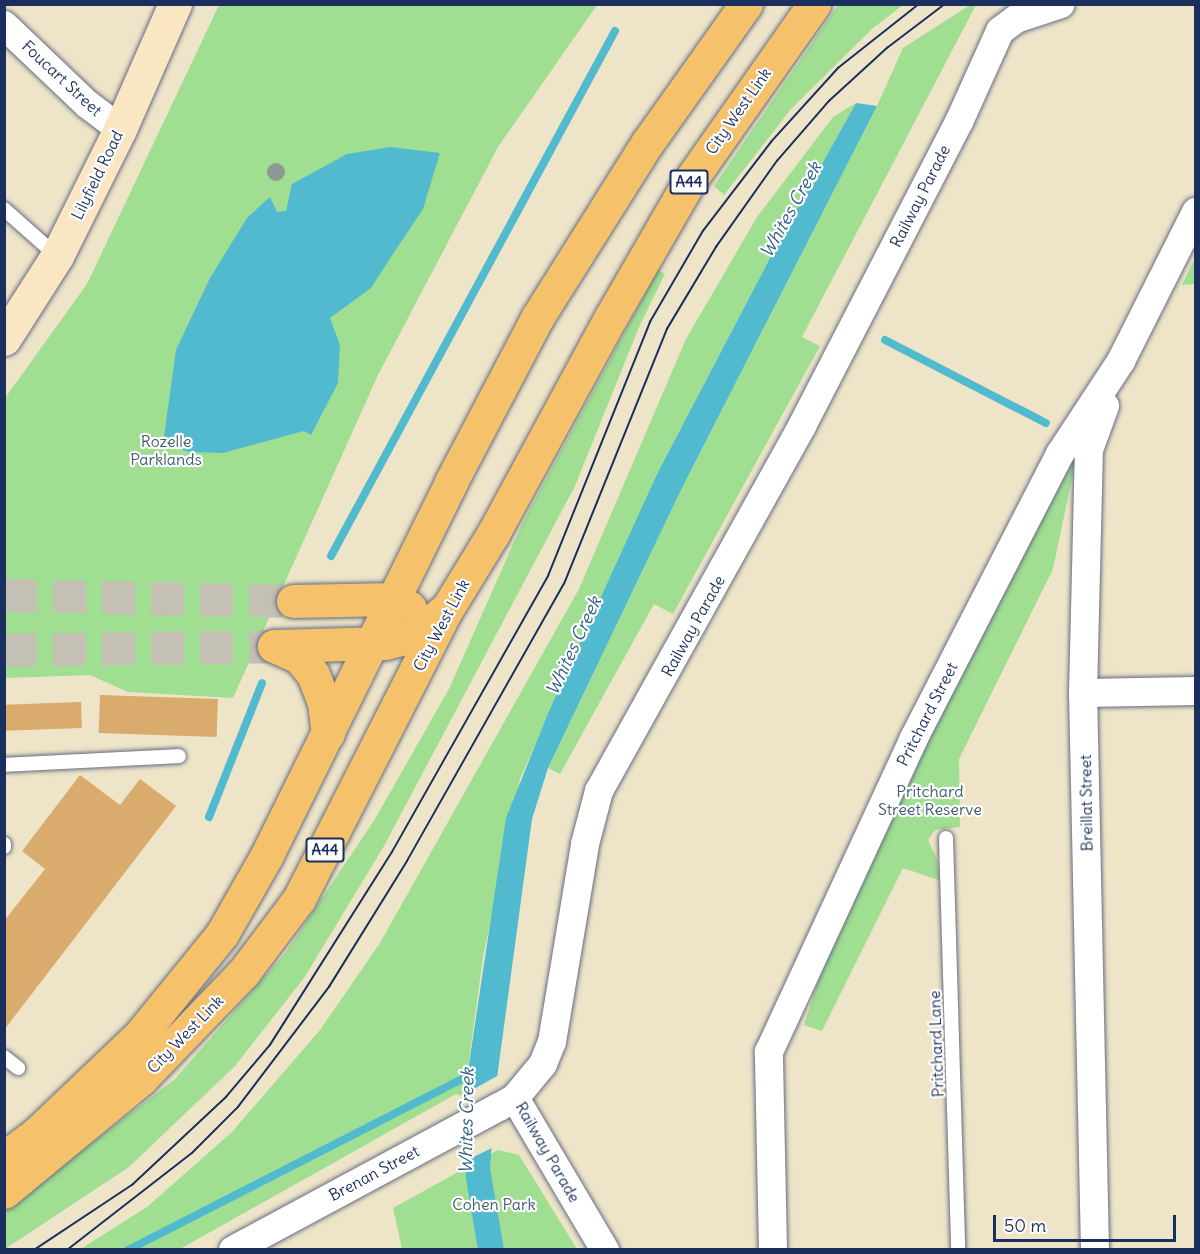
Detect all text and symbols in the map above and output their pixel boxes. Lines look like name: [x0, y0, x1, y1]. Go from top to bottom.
street label: Foucart Street: [18, 36, 106, 120]
street label: City West Link: [701, 64, 775, 158]
street label: Lilyfield Road: [67, 127, 127, 223]
street label: Railway Parade: [886, 141, 954, 251]
water label: Whites Creek: [756, 158, 826, 262]
road number: A44: [670, 170, 708, 194]
park label: Rozelle Parklands: [130, 431, 202, 469]
street label: Railway Parade: [657, 572, 729, 680]
street label: City West Link: [409, 576, 473, 674]
water label: Whites Creek: [542, 593, 606, 699]
street label: Pritchard Street: [893, 659, 961, 769]
street label: Breillat Street: [1076, 754, 1096, 852]
park label: Pritchard Street Reserve: [878, 781, 982, 819]
road number: A44: [306, 838, 344, 862]
street label: Pritchard Lane: [925, 990, 947, 1098]
street label: City West Link: [143, 991, 227, 1077]
water label: Whites Creek: [455, 1068, 479, 1174]
street label: Railway Parade: [512, 1098, 584, 1206]
street label: Brenan Street: [326, 1141, 422, 1205]
park label: Cohen Park: [452, 1194, 536, 1214]
scale bar: [996, 1203, 1179, 1241]
text: 50 m: [1004, 1214, 1046, 1237]

